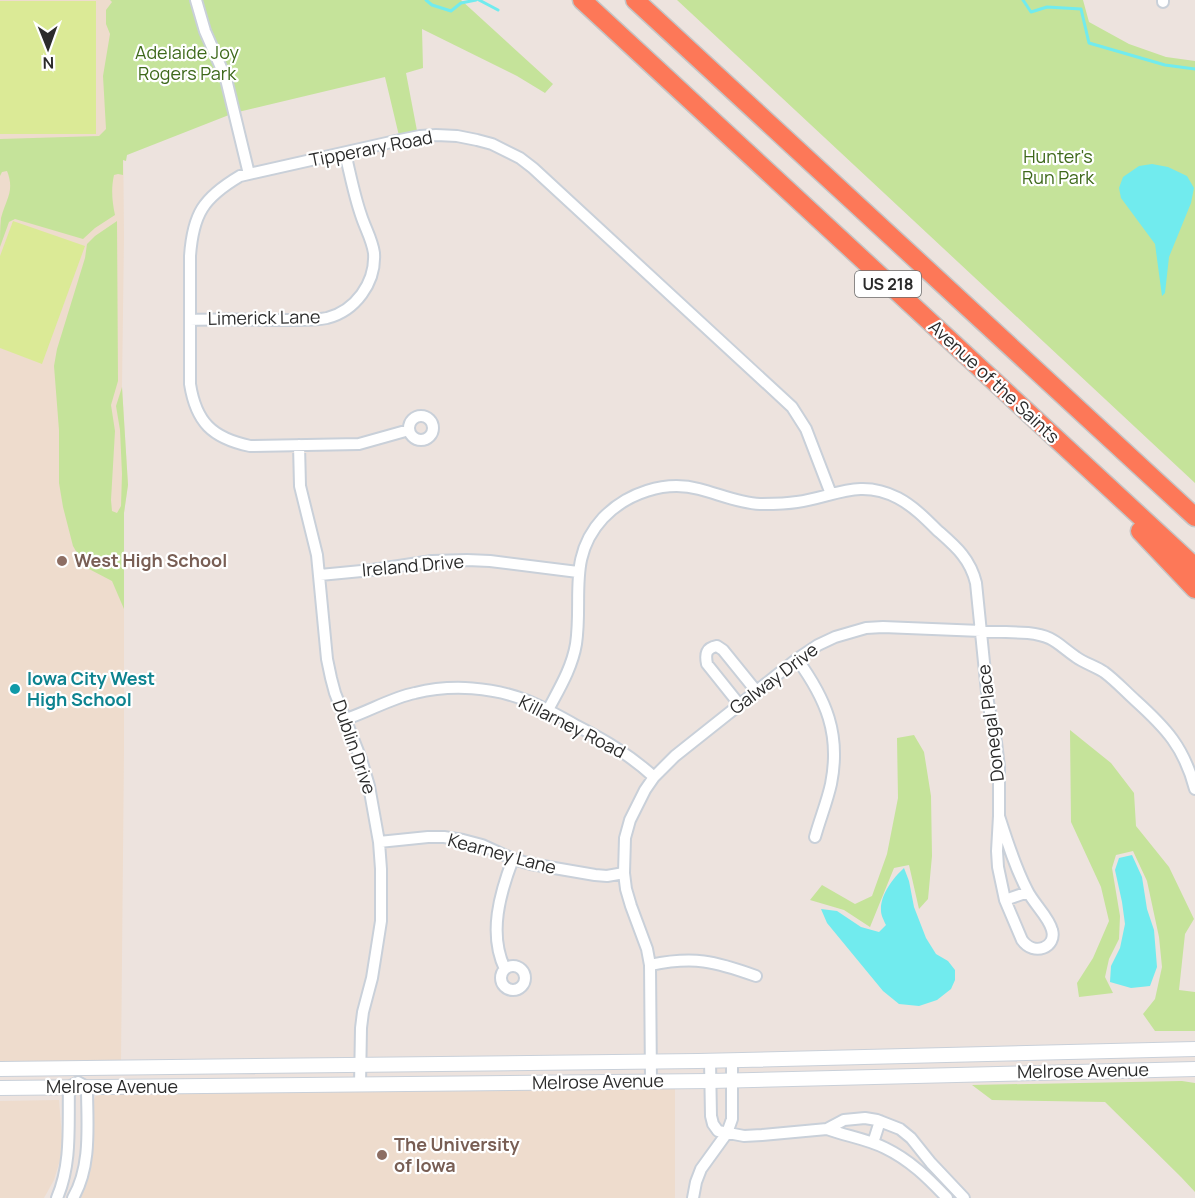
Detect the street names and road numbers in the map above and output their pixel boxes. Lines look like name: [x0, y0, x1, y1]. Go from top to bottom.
street label: Tipperary Road: [307, 124, 434, 172]
road number: US 218: [855, 271, 921, 297]
street label: Limerick Lane: [207, 304, 321, 330]
street label: Avenue of the Saints: [924, 314, 1065, 448]
street label: Ireland Drive: [361, 549, 465, 581]
street label: Galway Drive: [724, 637, 822, 719]
street label: Donegal Place: [971, 663, 1009, 783]
street label: Killarney Road: [515, 689, 630, 763]
street label: Dublin Drive: [328, 696, 382, 797]
street label: Kearney Lane: [445, 827, 559, 879]
street label: Melrose Avenue: [1017, 1057, 1149, 1083]
street label: Melrose Avenue: [532, 1068, 664, 1094]
street label: Melrose Avenue: [46, 1074, 178, 1098]

